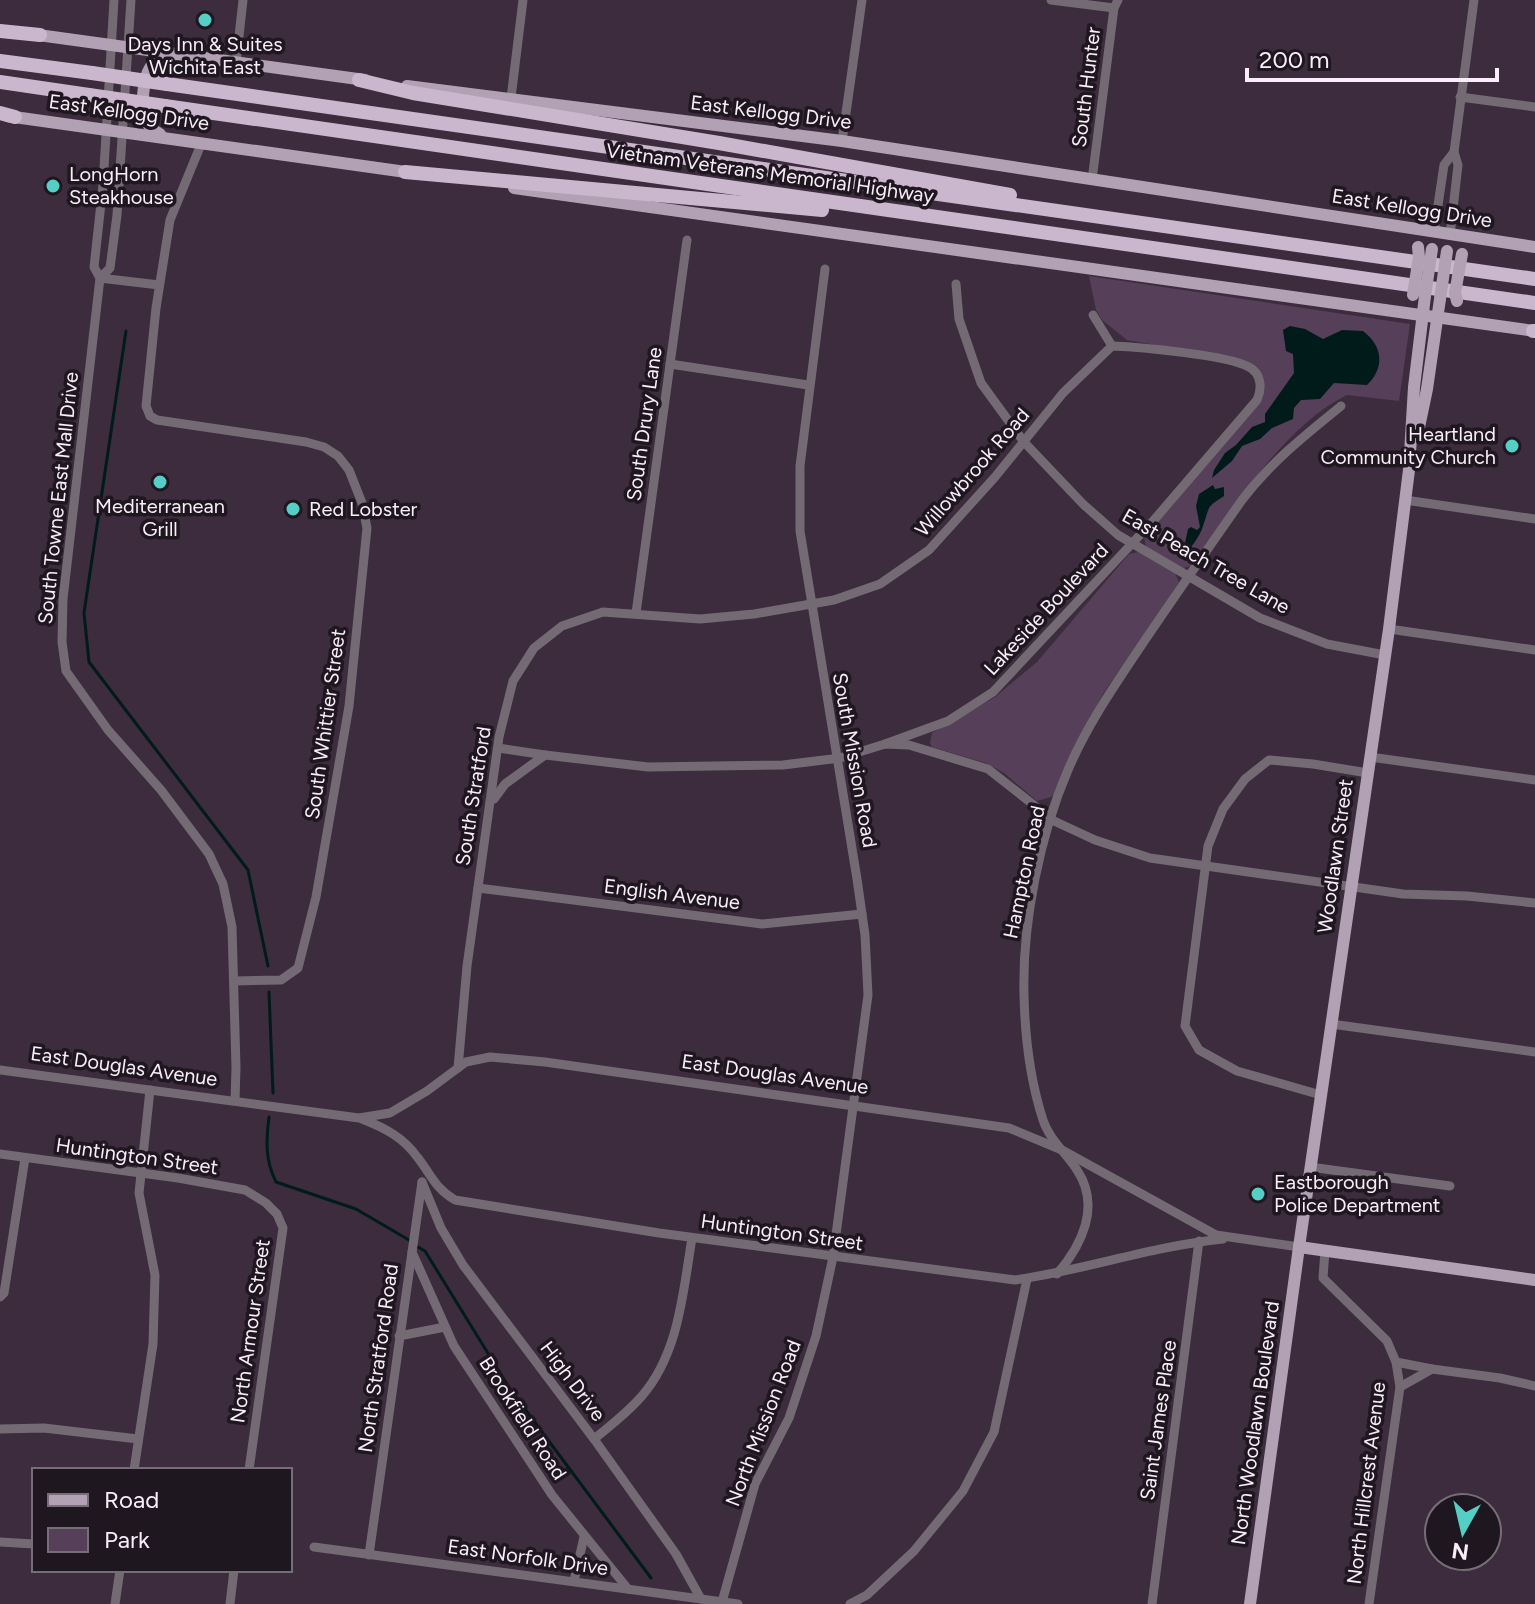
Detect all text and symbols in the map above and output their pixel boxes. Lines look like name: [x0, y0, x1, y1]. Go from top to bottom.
marker: Days Inn & Suites Wichita East: [196, 11, 214, 29]
street label: South Hunter: [1067, 25, 1105, 149]
place label: Days Inn & Suites Wichita East: [128, 32, 282, 79]
scale bar: [1247, 32, 1497, 82]
text: 200 m: [1259, 45, 1330, 74]
street label: East Kellogg Drive: [47, 89, 211, 135]
street label: East Kellogg Drive: [689, 90, 853, 134]
street label: Vietnam Veterans Memorial Highway: [604, 138, 936, 208]
place label: LongHorn Steakhouse: [69, 162, 174, 209]
marker: LongHorn Steakhouse: [44, 177, 62, 195]
street label: East Kellogg Drive: [1330, 183, 1494, 233]
street label: South Drury Lane: [621, 345, 667, 503]
street label: South Towne East Mall Drive: [33, 371, 83, 625]
street label: Willowbrook Road: [910, 403, 1034, 541]
place label: Heartland Community Church: [1320, 422, 1496, 469]
marker: Heartland Community Church: [1503, 437, 1521, 455]
marker: Mediterranean Grill: [151, 473, 169, 491]
place label: Mediterranean Grill: [95, 494, 225, 541]
place label: Red Lobster: [309, 497, 418, 521]
marker: Red Lobster: [284, 500, 302, 518]
street label: East Peach Tree Lane: [1118, 503, 1294, 619]
street label: Lakeside Boulevard: [979, 538, 1113, 680]
street label: South Whittier Street: [300, 627, 350, 821]
street label: South Mission Road: [828, 671, 882, 849]
street label: South Stratford: [450, 725, 496, 867]
street label: Woodlawn Street: [1312, 777, 1358, 935]
street label: Hampton Road: [998, 803, 1050, 941]
street label: English Avenue: [603, 874, 741, 914]
street label: East Douglas Avenue: [29, 1041, 219, 1091]
street label: East Douglas Avenue: [680, 1049, 870, 1099]
street label: Huntington Street: [54, 1133, 220, 1179]
place label: Eastborough Police Department: [1274, 1170, 1440, 1217]
marker: Eastborough Police Department: [1249, 1185, 1267, 1203]
street label: Huntington Street: [699, 1209, 865, 1255]
street label: North Armour Street: [225, 1238, 275, 1424]
street label: North Stratford Road: [353, 1262, 403, 1454]
street label: North Woodlawn Boulevard: [1226, 1300, 1284, 1546]
street label: High Drive: [535, 1336, 611, 1426]
street label: North Mission Road: [720, 1337, 806, 1509]
street label: Saint James Place: [1135, 1338, 1181, 1502]
street label: Brookfield Road: [474, 1352, 572, 1484]
street label: North Hillcrest Avenue: [1342, 1380, 1390, 1586]
legend: [32, 1468, 292, 1572]
text: Road: [104, 1485, 159, 1514]
north arrow: [1423, 1492, 1503, 1572]
text: Park: [104, 1525, 150, 1554]
street label: East Norfolk Drive: [446, 1534, 610, 1580]
text: N: [1450, 1537, 1471, 1566]

